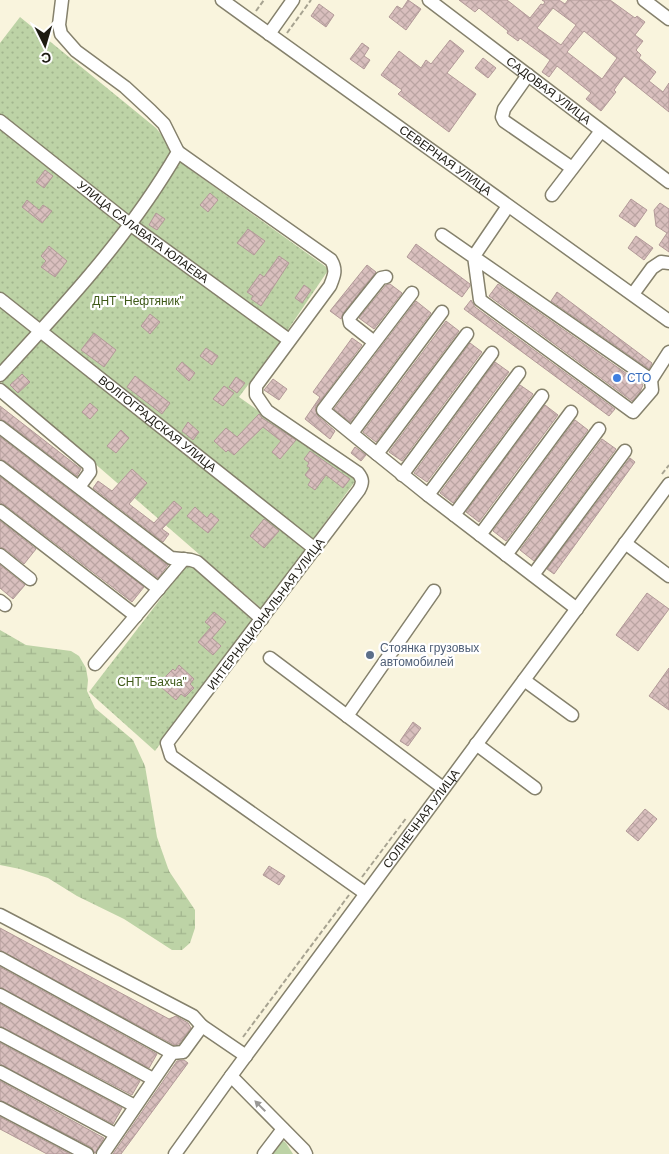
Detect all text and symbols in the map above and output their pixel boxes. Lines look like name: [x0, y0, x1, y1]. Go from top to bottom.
north arrow: [20, 20, 70, 70]
text: С: [40, 50, 52, 66]
street label: САДОВАЯ УЛИЦА: [503, 54, 594, 127]
street label: СЕВЕРНАЯ УЛИЦА: [397, 123, 494, 198]
street label: УЛИЦА САЛАВАТА ЮЛАЕВА: [74, 178, 211, 286]
park label: ДНТ "Нефтяник": [92, 294, 184, 308]
place label: СТО: [627, 371, 651, 385]
marker: СТО: [611, 372, 623, 384]
street label: ВОЛГОГРАДСКАЯ УЛИЦА: [96, 373, 219, 475]
street label: ИНТЕРНАЦИОНАЛЬНАЯ УЛИЦА: [204, 535, 328, 693]
place label: Стоянка грузовых автомобилей: [380, 641, 479, 669]
marker: Стоянка грузовых автомобилей: [364, 649, 376, 661]
park label: СНТ "Бахча": [117, 675, 187, 689]
street label: СОЛНЕЧНАЯ УЛИЦА: [380, 767, 462, 871]
one-way arrow: [254, 1100, 266, 1112]

